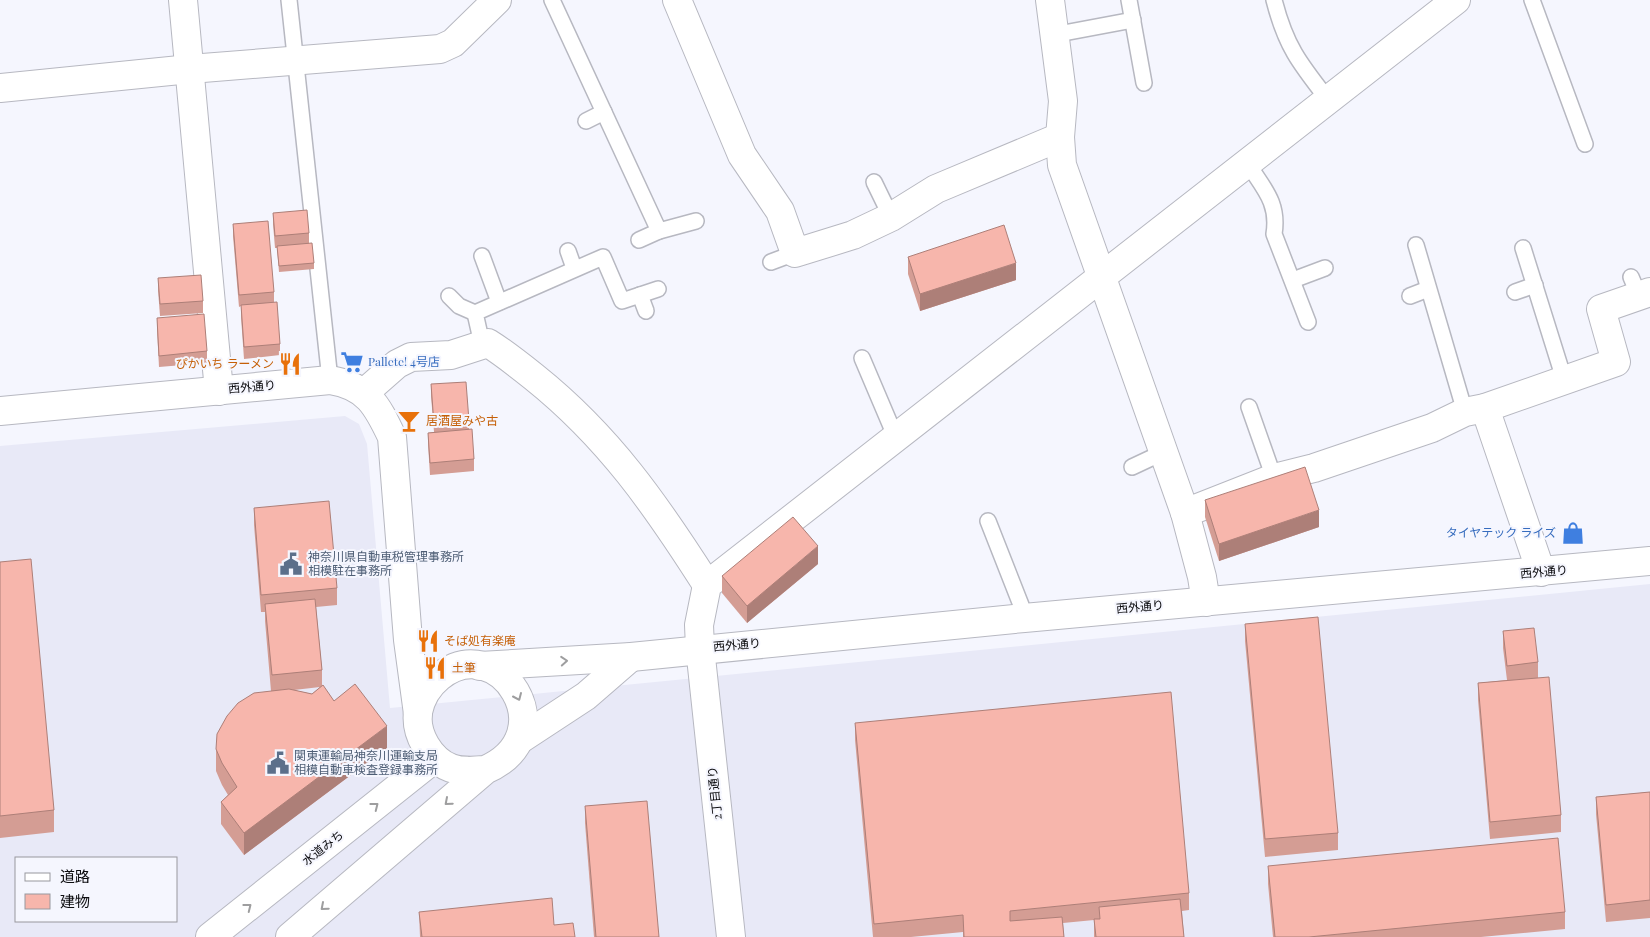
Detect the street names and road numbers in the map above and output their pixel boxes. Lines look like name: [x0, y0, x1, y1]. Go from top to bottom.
street label: 西外通り: [227, 376, 277, 396]
street label: 西外通り: [1519, 561, 1569, 581]
street label: 西外通り: [1115, 596, 1165, 616]
street label: 西外通り: [712, 634, 762, 654]
street label: 2丁目通り: [703, 766, 725, 821]
street label: 水道みち: [299, 826, 346, 868]

